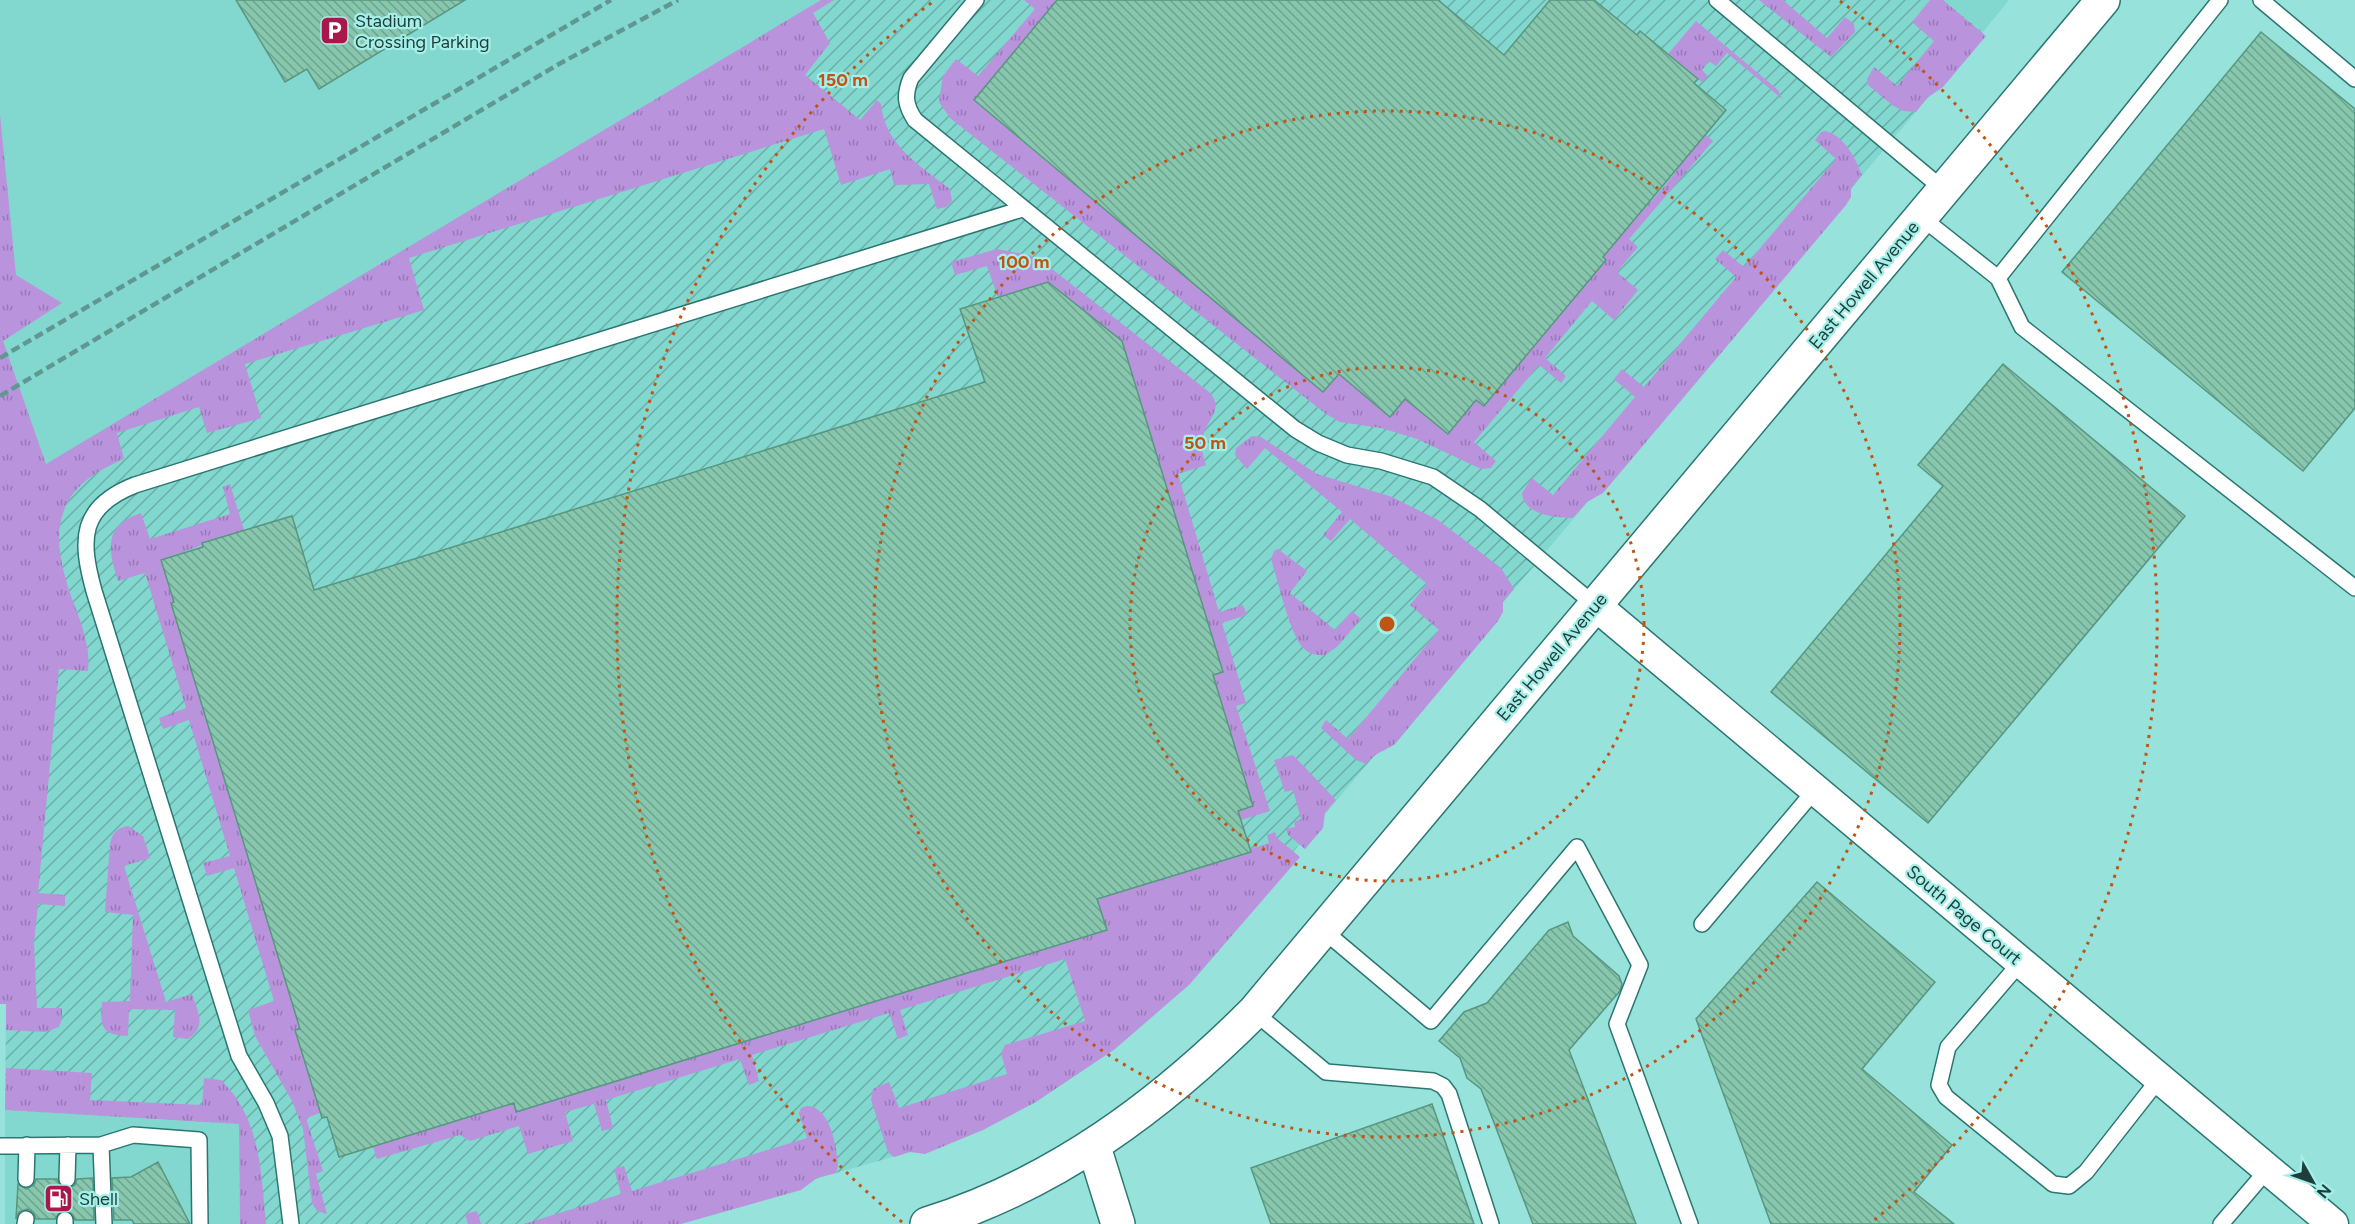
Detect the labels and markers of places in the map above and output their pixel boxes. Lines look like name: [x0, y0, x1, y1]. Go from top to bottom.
place label: Stadium Crossing Parking: [355, 10, 490, 53]
parking icon: Stadium Crossing Parking: [318, 15, 350, 47]
centre of rings: [1377, 614, 1397, 634]
fuel station icon: Shell: [42, 1183, 74, 1215]
place label: Shell: [79, 1188, 118, 1210]

